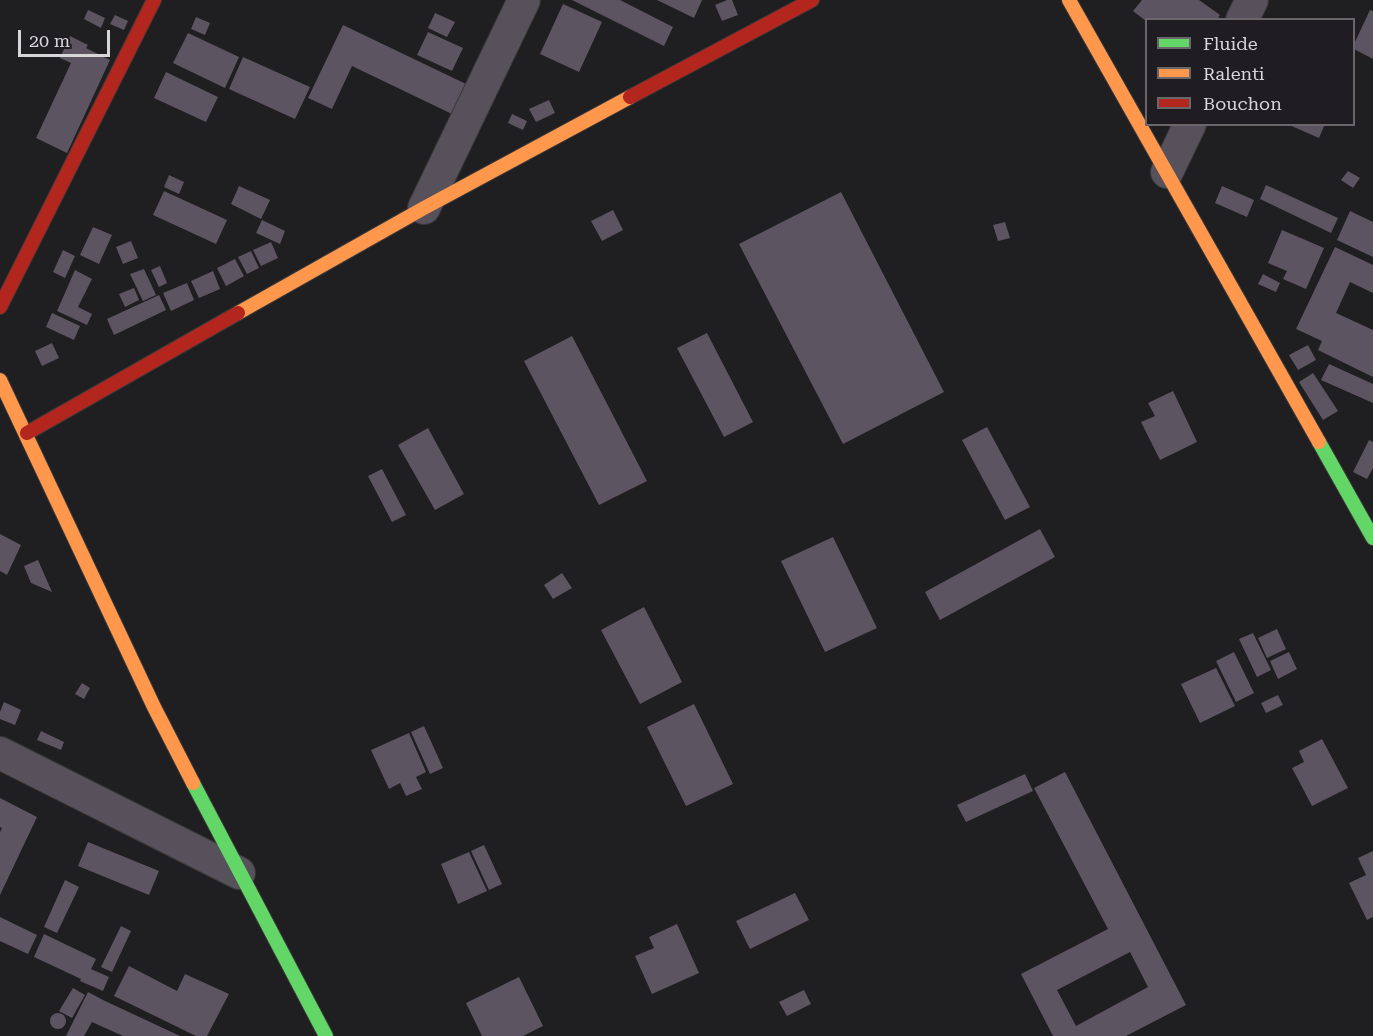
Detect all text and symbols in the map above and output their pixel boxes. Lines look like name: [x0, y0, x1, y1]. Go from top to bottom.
scale bar: [21, 18, 112, 56]
legend: [1145, 18, 1355, 126]
text: 20 m: [29, 30, 70, 51]
text: Fluide: [1203, 33, 1258, 54]
text: Ralenti: [1203, 63, 1265, 84]
text: Bouchon: [1203, 93, 1282, 114]

